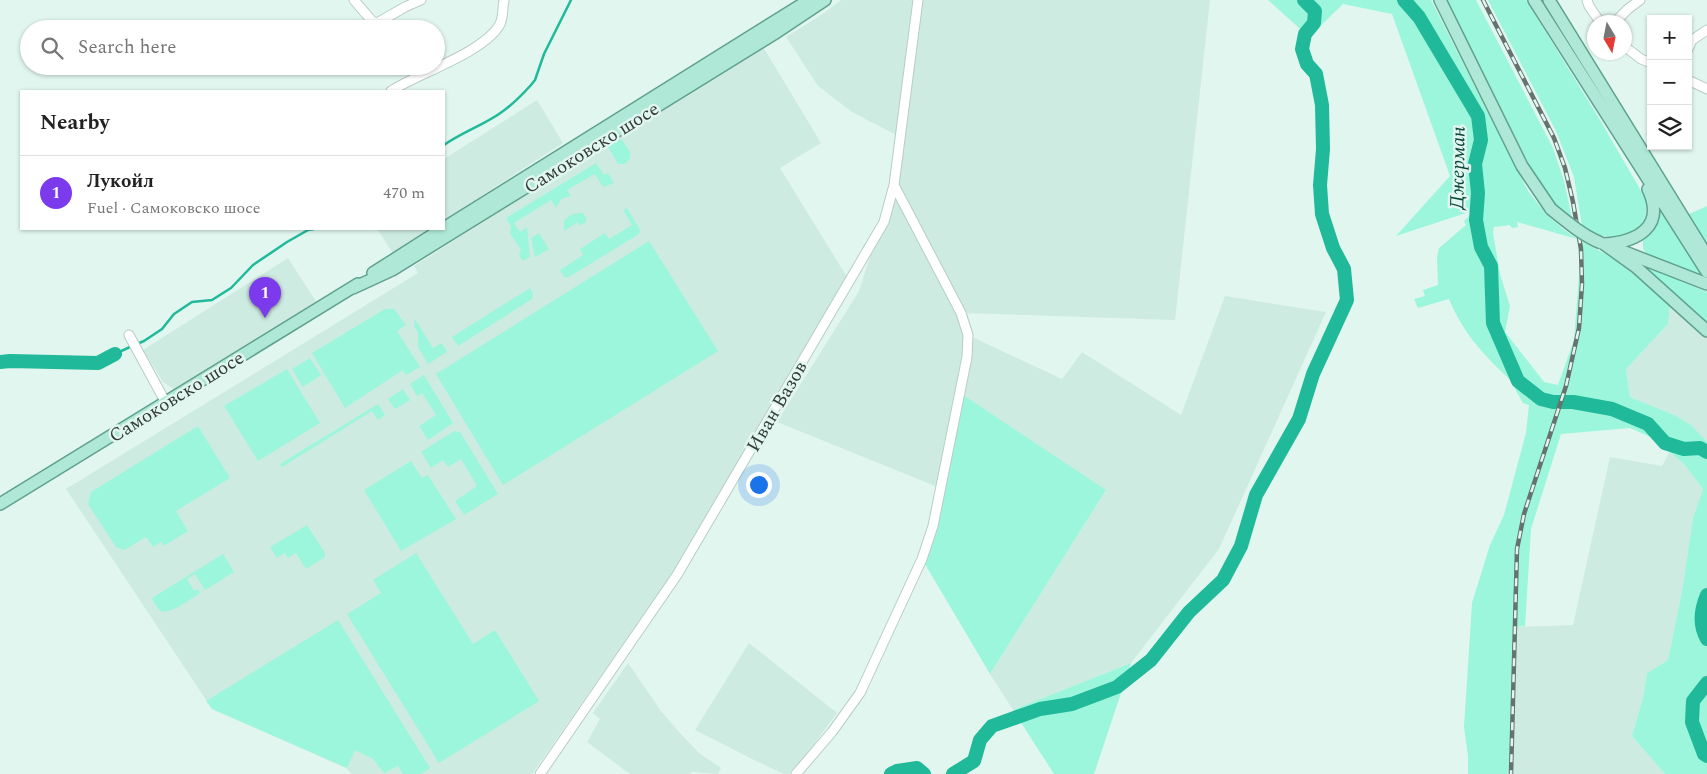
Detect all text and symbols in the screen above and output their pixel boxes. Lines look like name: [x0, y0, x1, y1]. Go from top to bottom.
north arrow: [1587, 15, 1632, 60]
map controls: [1647, 15, 1692, 150]
button: +: [1647, 15, 1692, 60]
search box: [20, 20, 445, 75]
text: Search here: [78, 33, 177, 62]
icon: search: [38, 34, 66, 62]
button: −: [1647, 60, 1692, 105]
street label: Самоковско шосе: [518, 95, 665, 202]
button: layers: [1647, 105, 1692, 150]
text: Nearby: [40, 107, 110, 139]
water label: Джерман: [1442, 126, 1474, 211]
text: Лукойл: [87, 167, 154, 196]
text: 1: [52, 181, 60, 205]
text: 470 m: [383, 181, 425, 205]
text: Fuel · Самоковско шосе: [87, 196, 261, 220]
pin: 1: [249, 277, 281, 318]
street label: Самоковско шосе: [103, 344, 250, 451]
street label: Иван Вазов: [740, 356, 815, 458]
your location: [746, 472, 772, 498]

